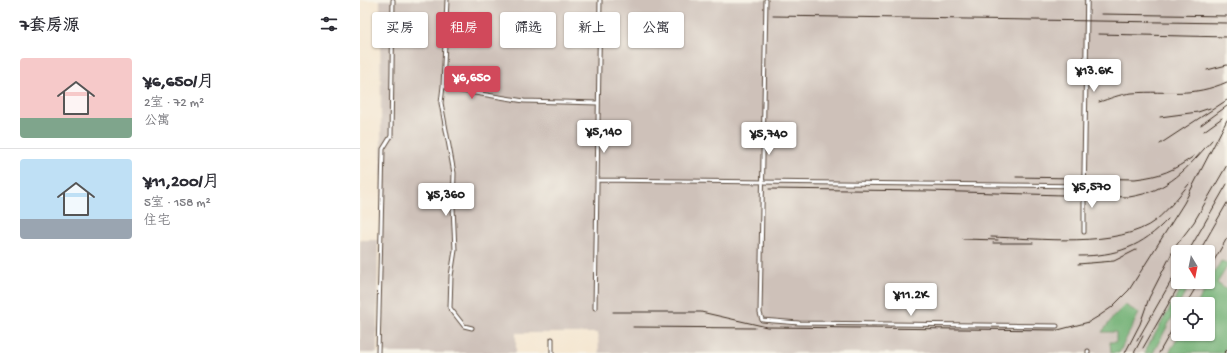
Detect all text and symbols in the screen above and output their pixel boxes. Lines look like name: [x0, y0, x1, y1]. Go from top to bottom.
chip: 买房: [372, 12, 428, 48]
chip: 租房: [436, 12, 492, 48]
chip: 筛选: [500, 12, 556, 48]
chip: 新上: [564, 12, 620, 48]
chip: 公寓: [628, 12, 684, 48]
icon: filters: [318, 13, 340, 35]
text: 7套房源: [20, 17, 80, 37]
pin: ¥13.6K: [1061, 59, 1127, 93]
text: ¥13.6K: [1076, 64, 1112, 79]
pin: ¥6,650: [439, 66, 505, 100]
text: ¥6,650: [453, 71, 491, 86]
text: ¥6,650/月: [144, 73, 214, 93]
icon: home: [52, 74, 100, 122]
text: 2室 · 72 m²: [144, 96, 204, 111]
text: 公寓: [144, 114, 170, 129]
pin: ¥5,140: [571, 120, 637, 154]
pin: ¥5,740: [736, 122, 802, 156]
text: ¥5,140: [586, 125, 622, 140]
text: ¥5,740: [750, 127, 788, 142]
text: ¥11,200/月: [144, 173, 220, 193]
icon: home: [52, 175, 100, 223]
pin: ¥5,570: [1059, 175, 1125, 209]
text: ¥5,570: [1073, 180, 1111, 195]
pin: ¥5,360: [413, 183, 479, 217]
text: ¥5,360: [427, 188, 465, 203]
text: 5室 · 158 m²: [144, 196, 211, 211]
text: 住宅: [144, 214, 170, 229]
north arrow: [1171, 245, 1215, 289]
map controls: [1171, 245, 1215, 341]
pin: ¥11.2K: [878, 283, 944, 317]
text: ¥11.2K: [894, 288, 928, 303]
button: locate: [1171, 297, 1215, 341]

